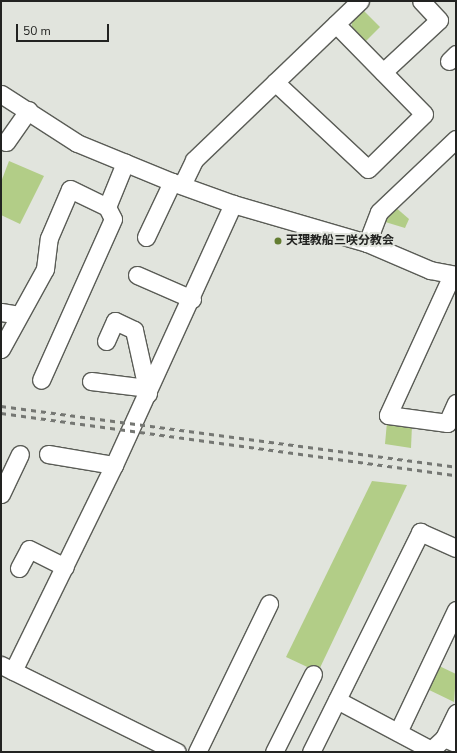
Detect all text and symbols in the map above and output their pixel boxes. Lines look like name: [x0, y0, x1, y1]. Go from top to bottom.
scale bar: [18, 16, 111, 42]
text: 50 m: [23, 23, 51, 39]
place label: 天理教船三咲分教会: [286, 234, 394, 248]
marker: 天理教船三咲分教会: [273, 236, 283, 246]

